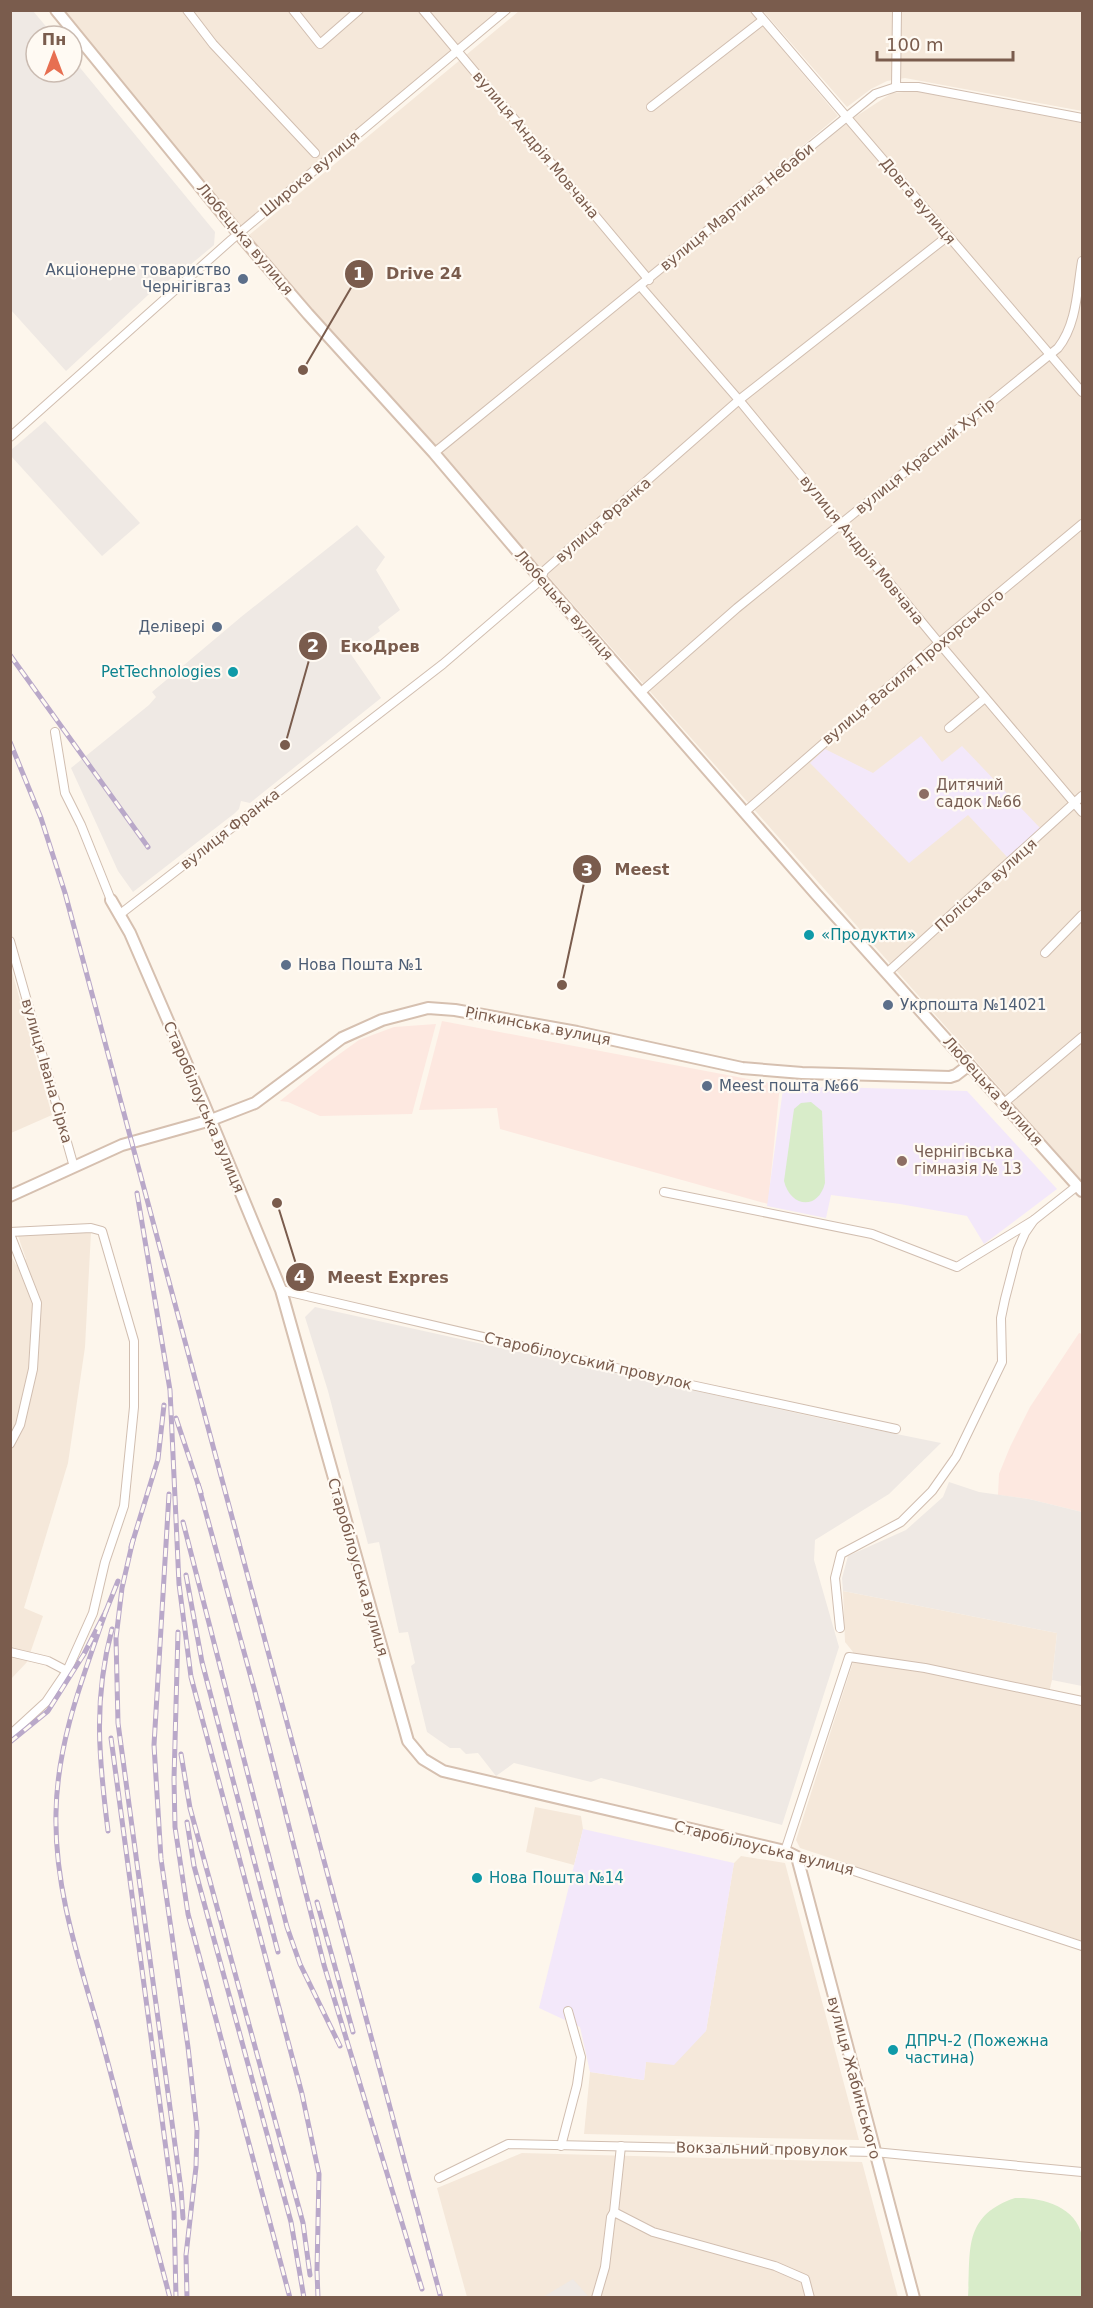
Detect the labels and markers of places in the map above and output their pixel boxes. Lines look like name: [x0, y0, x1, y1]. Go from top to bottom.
callout: Drive 24: [344, 257, 473, 291]
place label: Акціонерне товариство Чернігівгаз: [46, 261, 231, 296]
marker: Акціонерне товариство Чернігівгаз: [236, 272, 250, 286]
place label: Делівері: [139, 618, 205, 636]
marker: Делівері: [210, 620, 224, 634]
callout: ЕкоДрев: [298, 629, 432, 663]
place label: PetTechnologies: [101, 663, 221, 681]
marker: PetTechnologies: [226, 665, 240, 679]
place label: Дитячий садок №66: [936, 776, 1022, 811]
marker: Дитячий садок №66: [917, 787, 931, 801]
callout: Meest: [572, 852, 681, 886]
place label: «Продукти»: [821, 926, 916, 944]
marker: «Продукти»: [802, 928, 816, 942]
place label: Нова Пошта №1: [298, 956, 423, 974]
marker: Нова Пошта №1: [279, 958, 293, 972]
place label: Укрпошта №14021: [900, 996, 1046, 1014]
marker: Укрпошта №14021: [881, 998, 895, 1012]
place label: Meest пошта №66: [719, 1077, 859, 1095]
marker: Meest пошта №66: [700, 1079, 714, 1093]
place label: Чернігівська гімназія № 13: [914, 1143, 1022, 1178]
marker: Чернігівська гімназія № 13: [895, 1154, 909, 1168]
callout: Meest Expres: [285, 1260, 460, 1294]
place label: Нова Пошта №14: [489, 1869, 624, 1887]
marker: Нова Пошта №14: [470, 1871, 484, 1885]
place label: ДПРЧ-2 (Пожежна частина): [905, 2032, 1049, 2067]
marker: ДПРЧ-2 (Пожежна частина): [886, 2043, 900, 2057]

